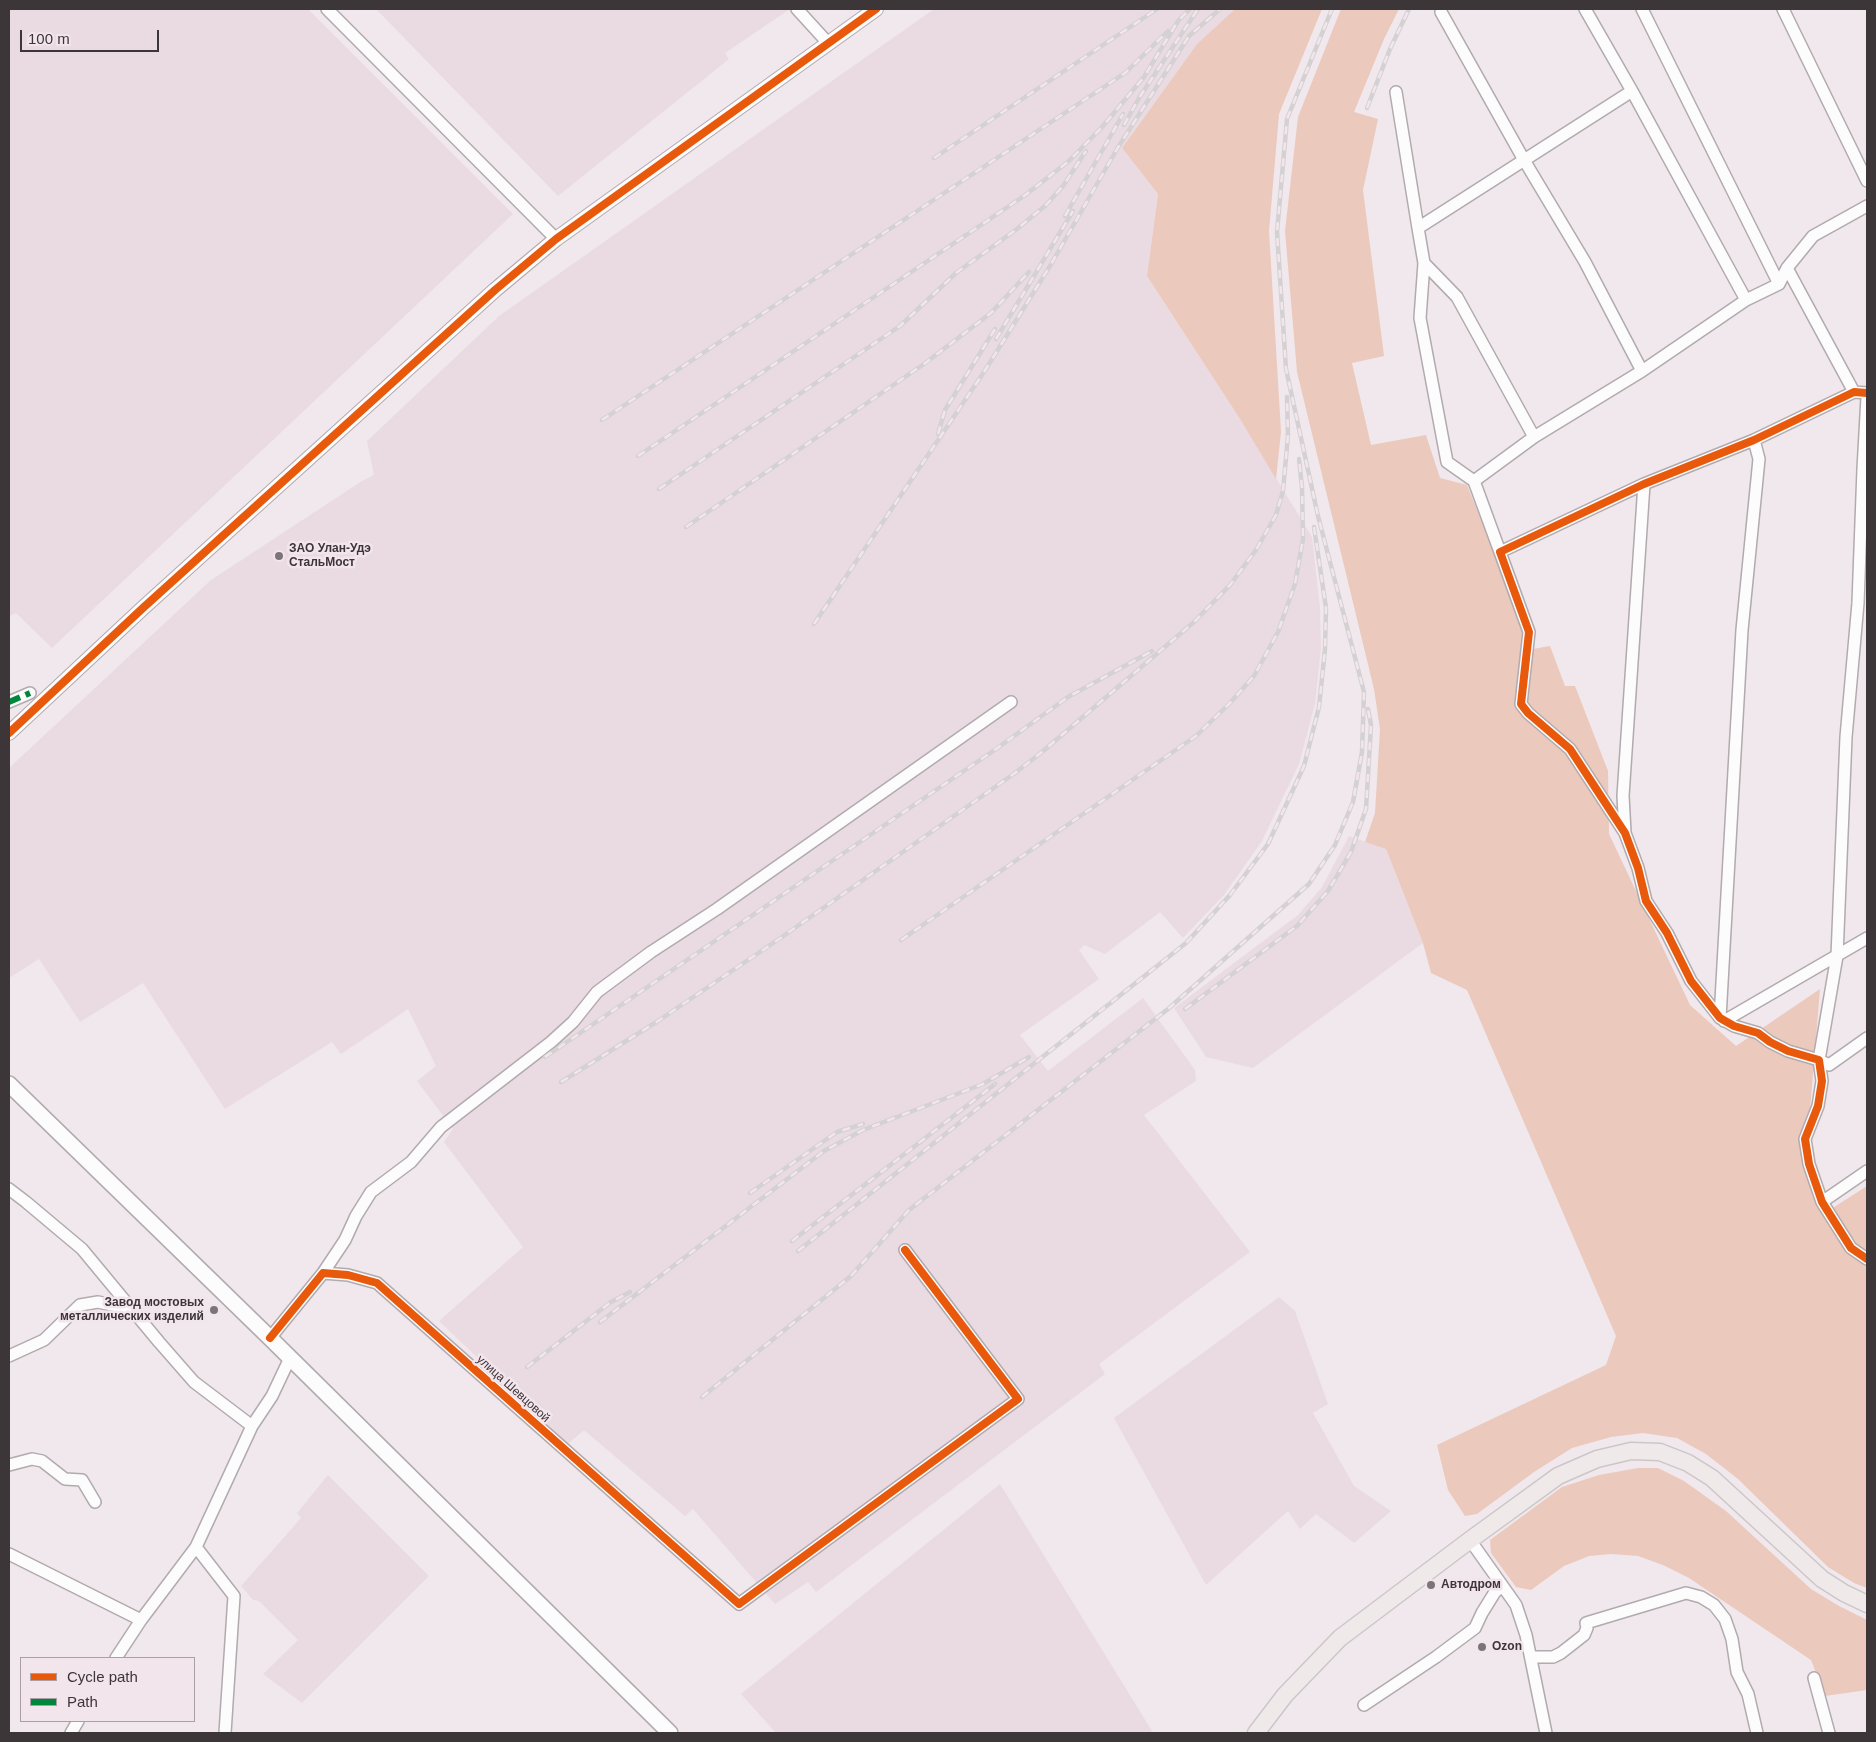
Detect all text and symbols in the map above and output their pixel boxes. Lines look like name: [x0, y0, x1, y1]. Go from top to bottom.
scale bar: [22, 20, 161, 52]
text: 100 m: [28, 30, 70, 47]
place label: ЗАО Улан-Удэ СтальМост: [289, 542, 371, 570]
marker: ЗАО Улан-Удэ СтальМост: [273, 550, 285, 562]
place label: Завод мостовых металлических изделий: [60, 1296, 204, 1324]
marker: Завод мостовых металлических изделий: [208, 1304, 220, 1316]
street label: улица Шевцовой: [473, 1352, 553, 1426]
place label: Автодром: [1441, 1578, 1501, 1592]
marker: Автодром: [1425, 1579, 1437, 1591]
place label: Ozon: [1492, 1640, 1522, 1654]
marker: Ozon: [1476, 1641, 1488, 1653]
legend: [20, 1657, 195, 1722]
text: Cycle path: [67, 1668, 138, 1685]
text: Path: [67, 1693, 98, 1710]

